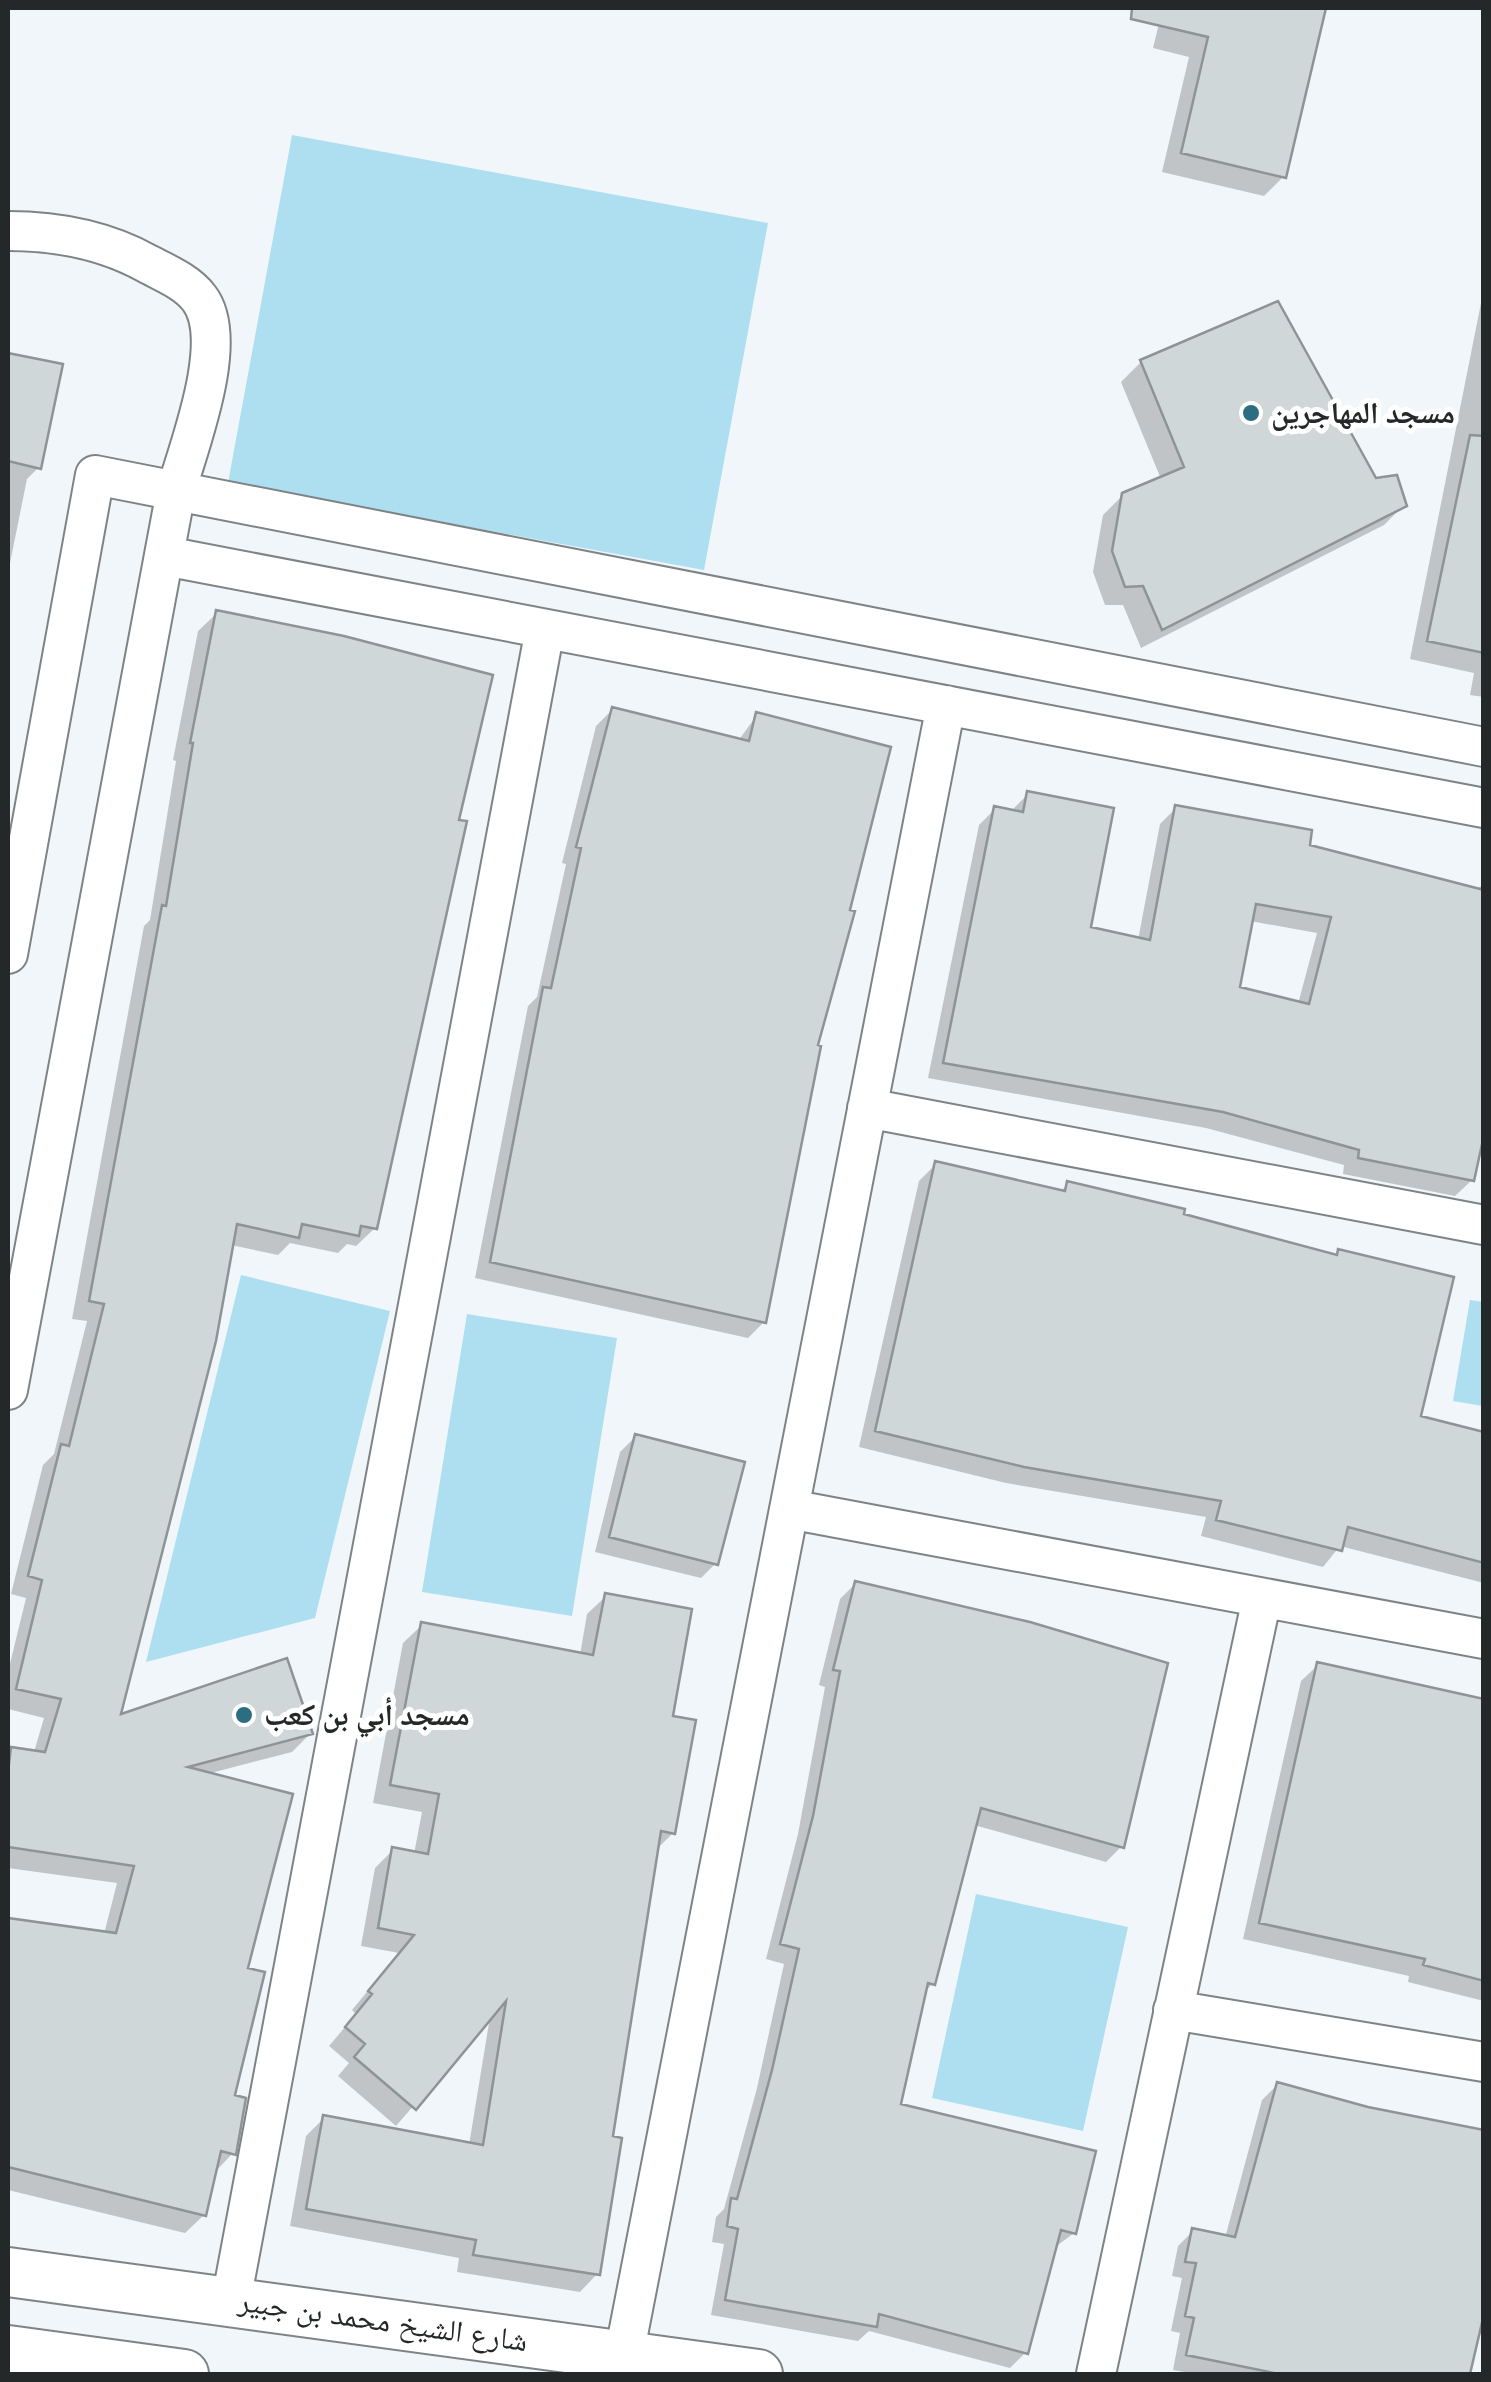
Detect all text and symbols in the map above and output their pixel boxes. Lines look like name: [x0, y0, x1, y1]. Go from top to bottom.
place label: مسجد المهاجرين: [1271, 394, 1455, 431]
marker: مسجد المهاجرين: [1240, 402, 1262, 424]
place label: مسجد أبي بن كعب: [264, 1696, 470, 1738]
marker: مسجد أبي بن كعب: [233, 1704, 255, 1726]
street label: شارع الشيخ محمد بن جبير: [235, 2282, 530, 2360]

